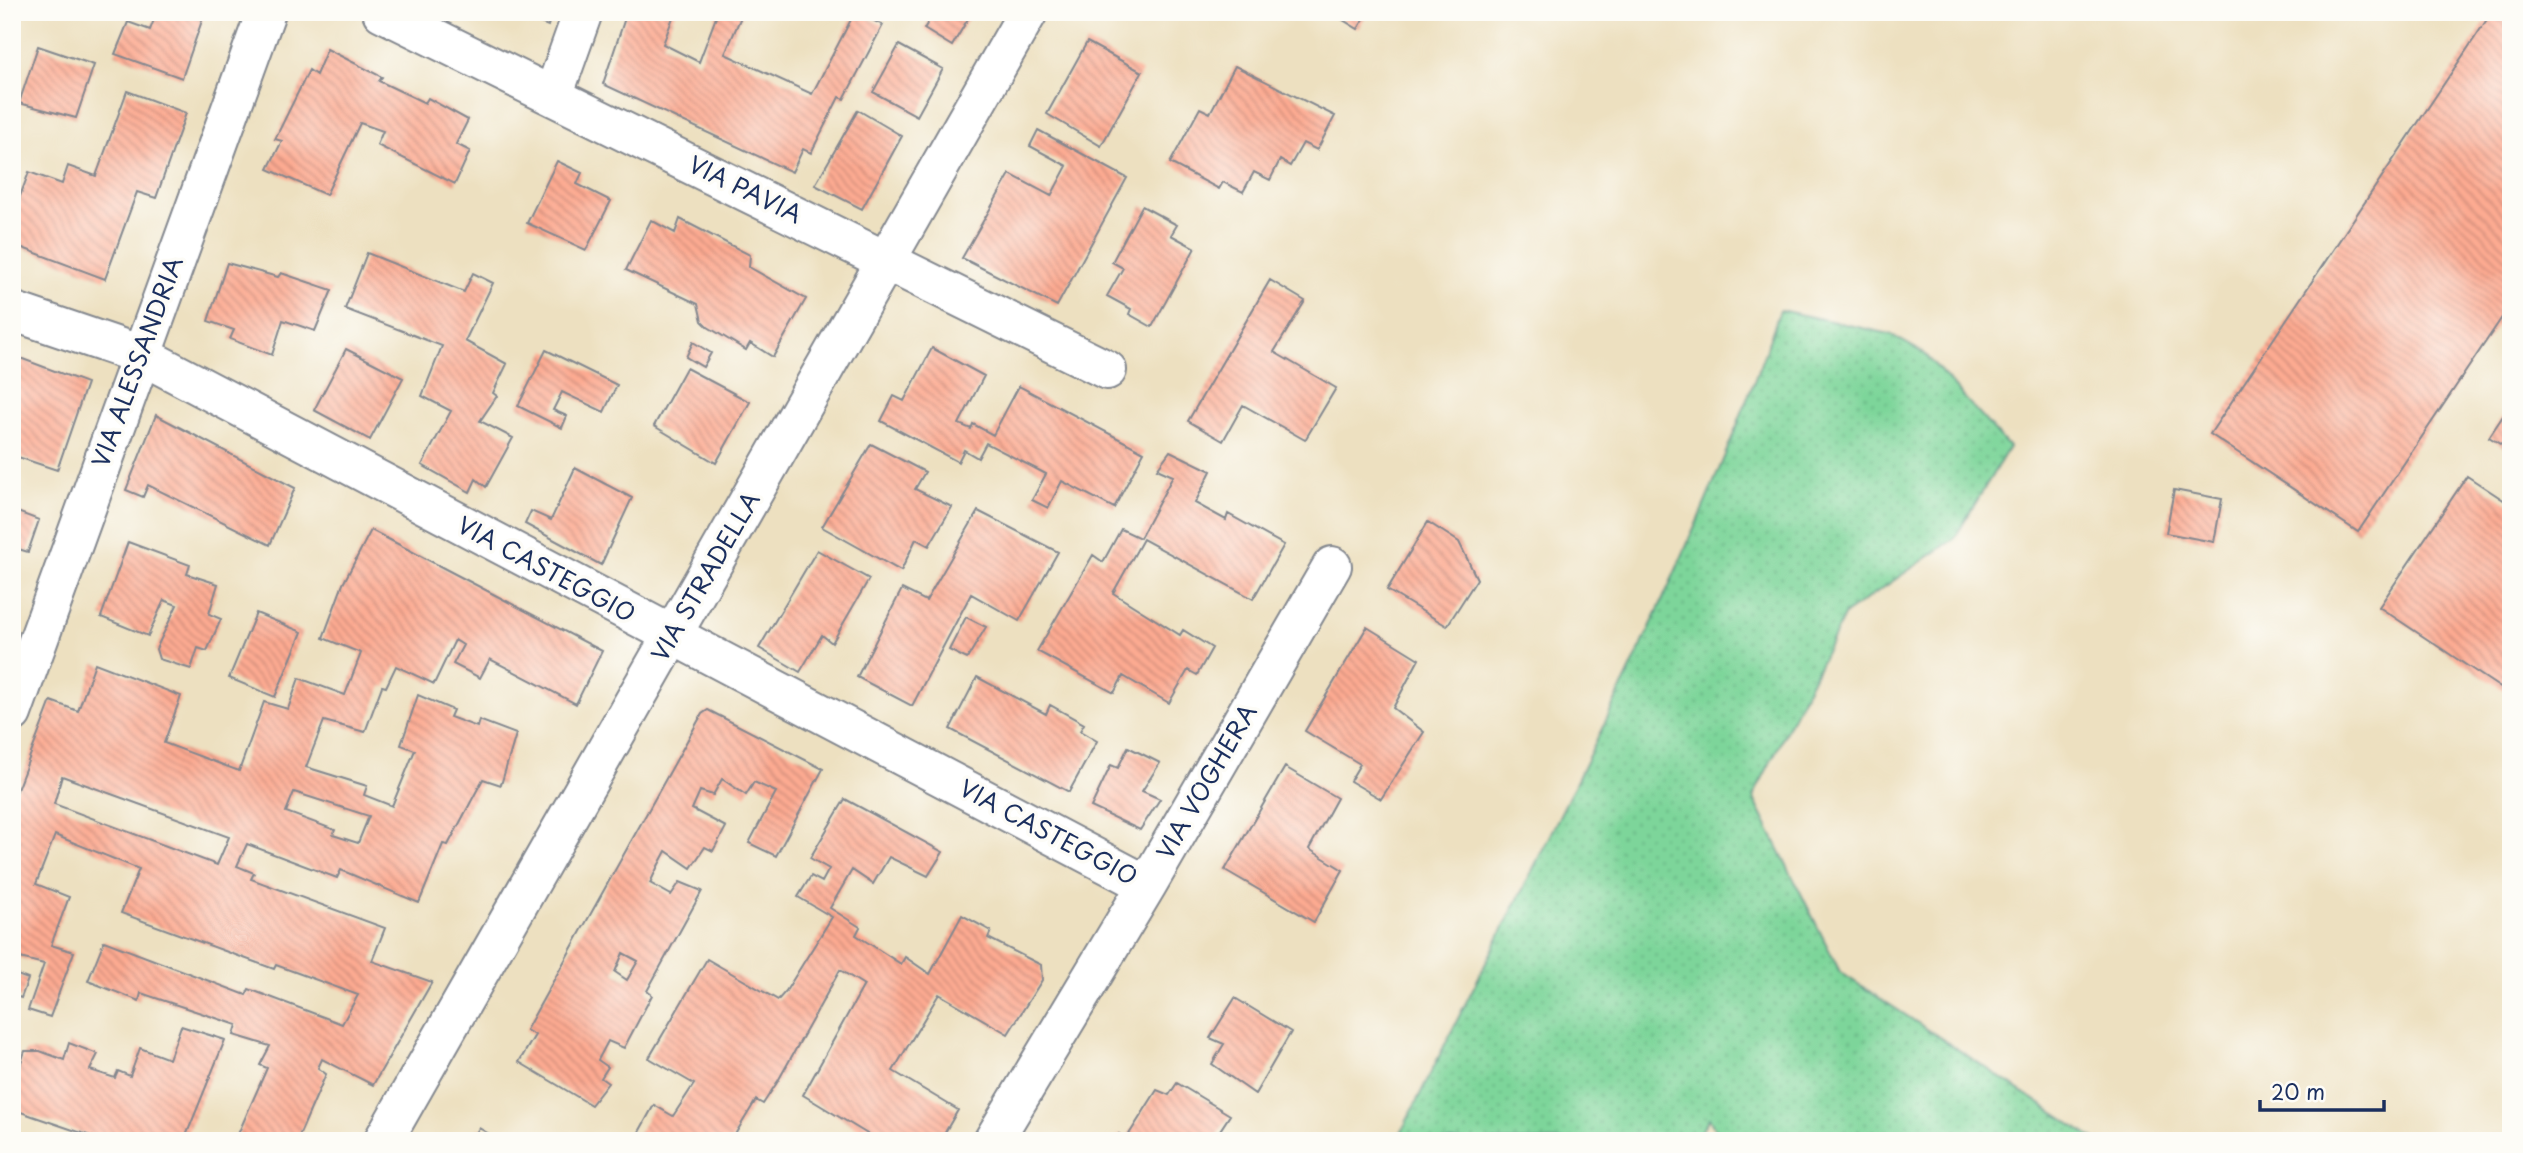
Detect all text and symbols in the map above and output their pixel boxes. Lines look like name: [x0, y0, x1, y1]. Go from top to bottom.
street label: VIA PAVIA: [683, 145, 809, 231]
street label: VIA ALESSANDRIA: [81, 251, 191, 472]
street label: VIA STRADELLA: [641, 484, 768, 668]
street label: VIA CASTEGGIO: [452, 506, 642, 630]
street label: VIA VOGHERA: [1146, 697, 1264, 865]
street label: VIA CASTEGGIO: [954, 769, 1144, 893]
scale bar: [2260, 1069, 2385, 1113]
text: 20 m: [2271, 1075, 2325, 1107]

